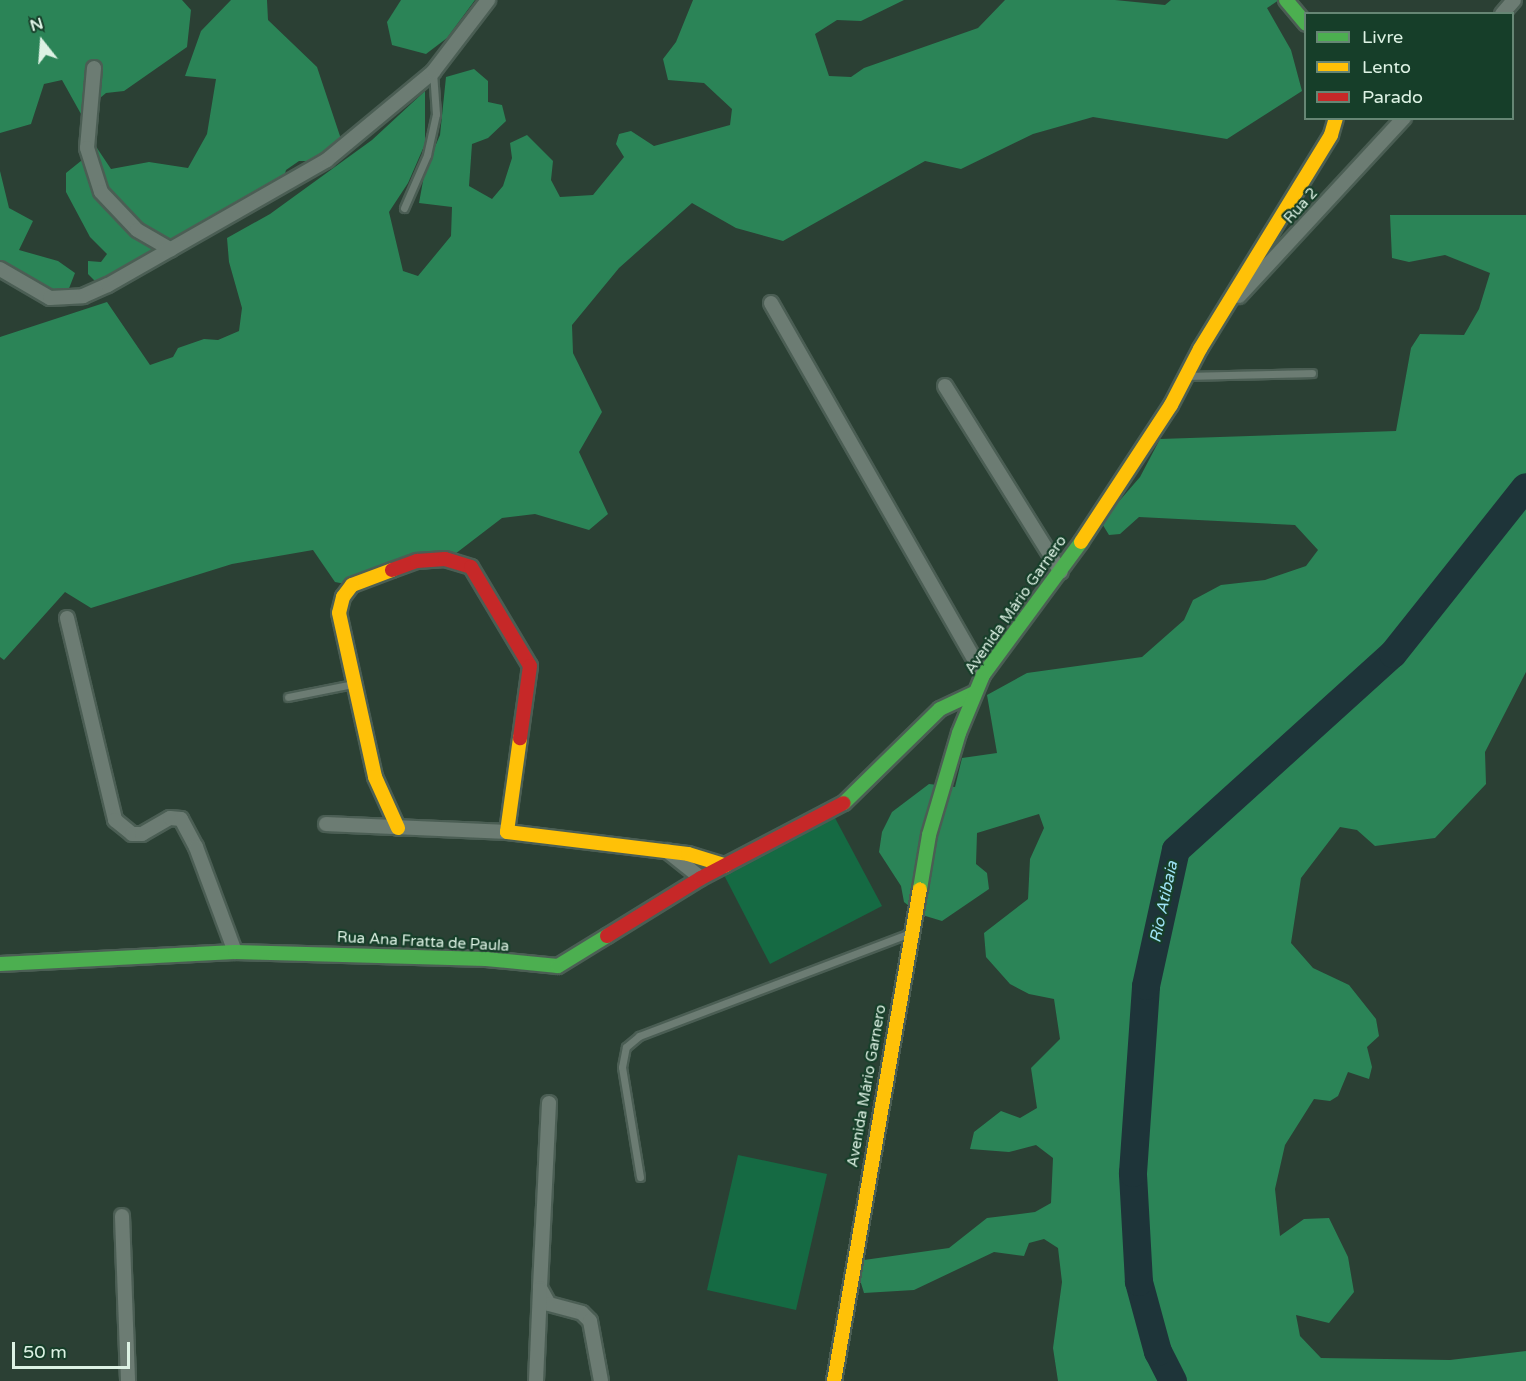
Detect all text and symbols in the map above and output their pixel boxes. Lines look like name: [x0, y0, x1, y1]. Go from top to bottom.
north arrow: [12, 12, 72, 72]
legend: [1304, 12, 1514, 120]
text: N: [28, 13, 46, 36]
text: Livre: [1362, 26, 1403, 48]
text: Lento: [1362, 56, 1411, 78]
text: Parado: [1362, 86, 1423, 108]
street label: Rua 2: [1280, 185, 1322, 227]
street label: Avenida Mário Garnero: [961, 532, 1071, 678]
water label: Rio Atibaia: [1146, 859, 1182, 945]
street label: Rua Ana Fratta de Paula: [336, 929, 510, 955]
street label: Avenida Mário Garnero: [844, 1003, 890, 1169]
scale bar: [15, 1330, 134, 1368]
text: 50 m: [23, 1341, 67, 1363]

